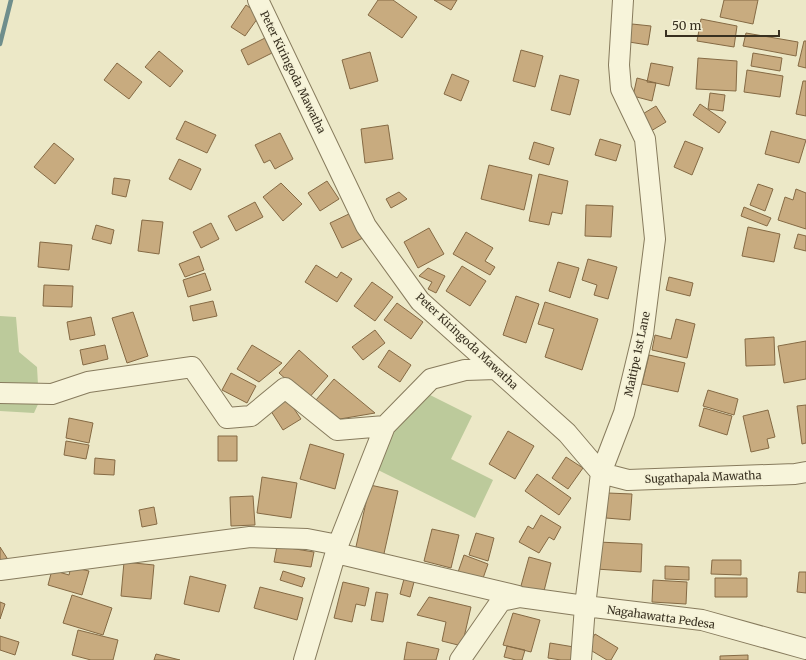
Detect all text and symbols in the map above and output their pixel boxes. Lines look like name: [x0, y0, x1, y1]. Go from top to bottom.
street label: Peter Kiringoda Mawatha: [257, 8, 329, 136]
scale bar: [666, 12, 779, 38]
text: 50 m: [672, 18, 701, 33]
street label: Peter Kiringoda Mawatha: [413, 290, 521, 392]
street label: Maitipe 1st Lane: [621, 310, 653, 398]
street label: Sugathapala Mawatha: [644, 468, 762, 486]
street label: Nagahawatta Pedesa: [606, 602, 716, 632]

